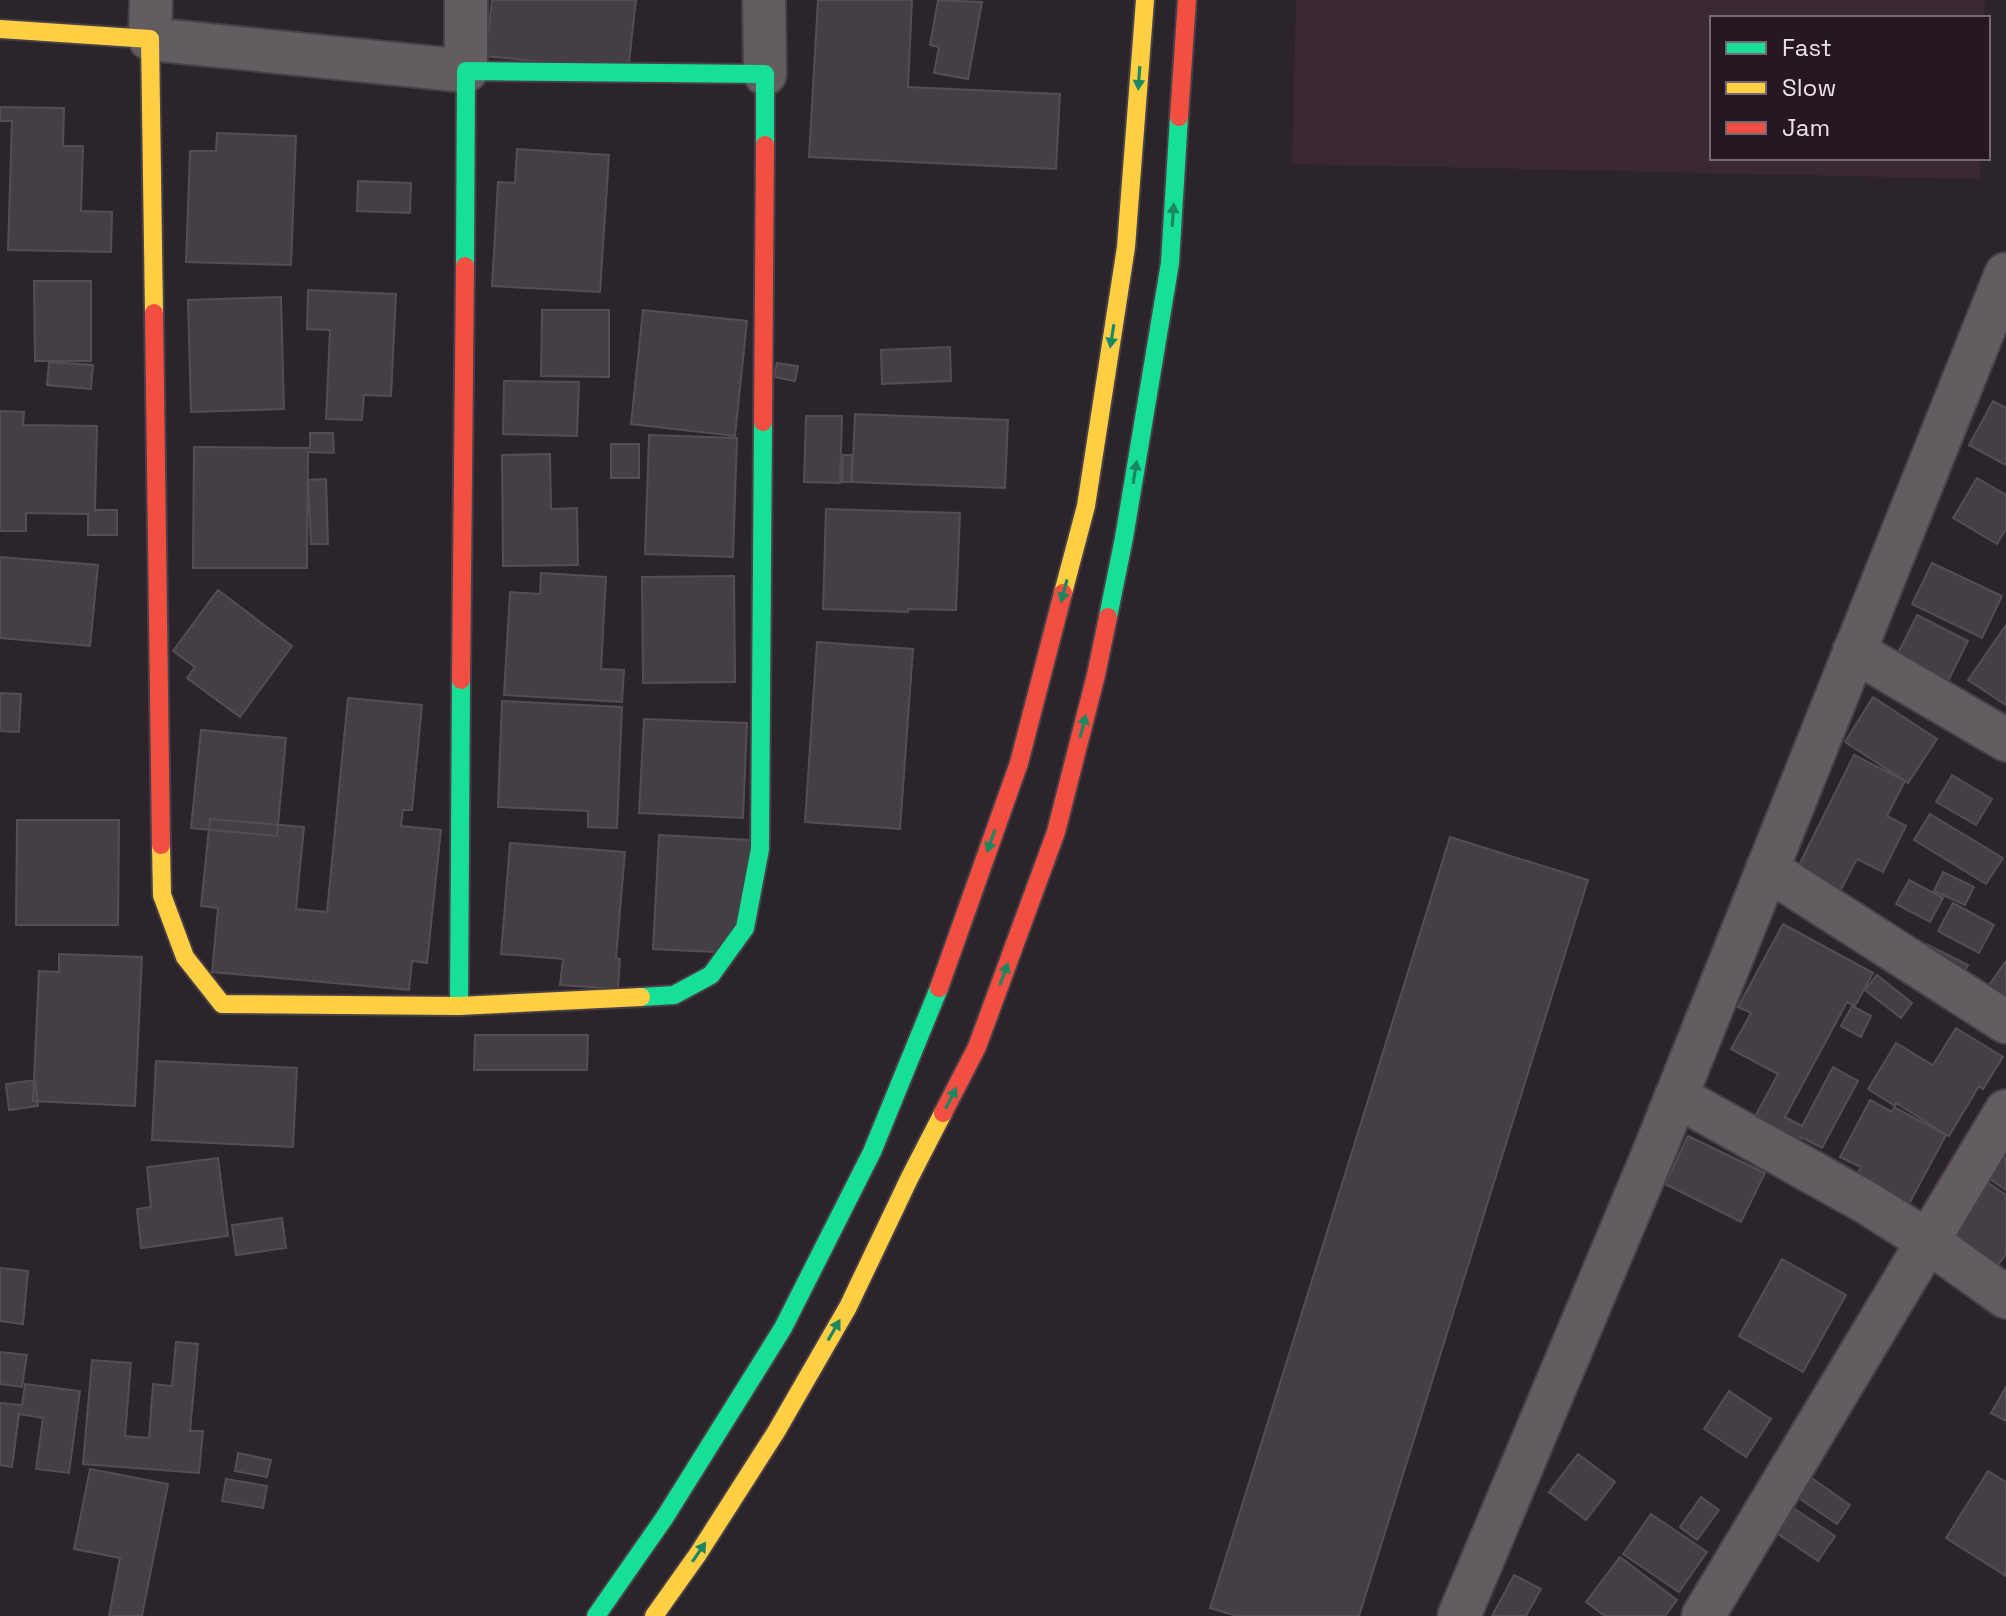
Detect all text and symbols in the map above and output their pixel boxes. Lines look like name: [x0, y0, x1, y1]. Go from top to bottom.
legend: [1710, 16, 1990, 160]
text: Fast: [1782, 32, 1832, 63]
one-way arrow: [1132, 66, 1145, 91]
text: Slow: [1782, 72, 1836, 103]
text: Jam: [1782, 112, 1830, 143]
one-way arrow: [1167, 202, 1180, 227]
one-way arrow: [1105, 324, 1118, 349]
one-way arrow: [1130, 459, 1142, 484]
one-way arrow: [1057, 579, 1069, 604]
one-way arrow: [1077, 714, 1089, 739]
one-way arrow: [985, 829, 997, 853]
one-way arrow: [998, 962, 1011, 986]
one-way arrow: [944, 1086, 957, 1109]
one-way arrow: [827, 1319, 841, 1341]
one-way arrow: [691, 1541, 706, 1563]

